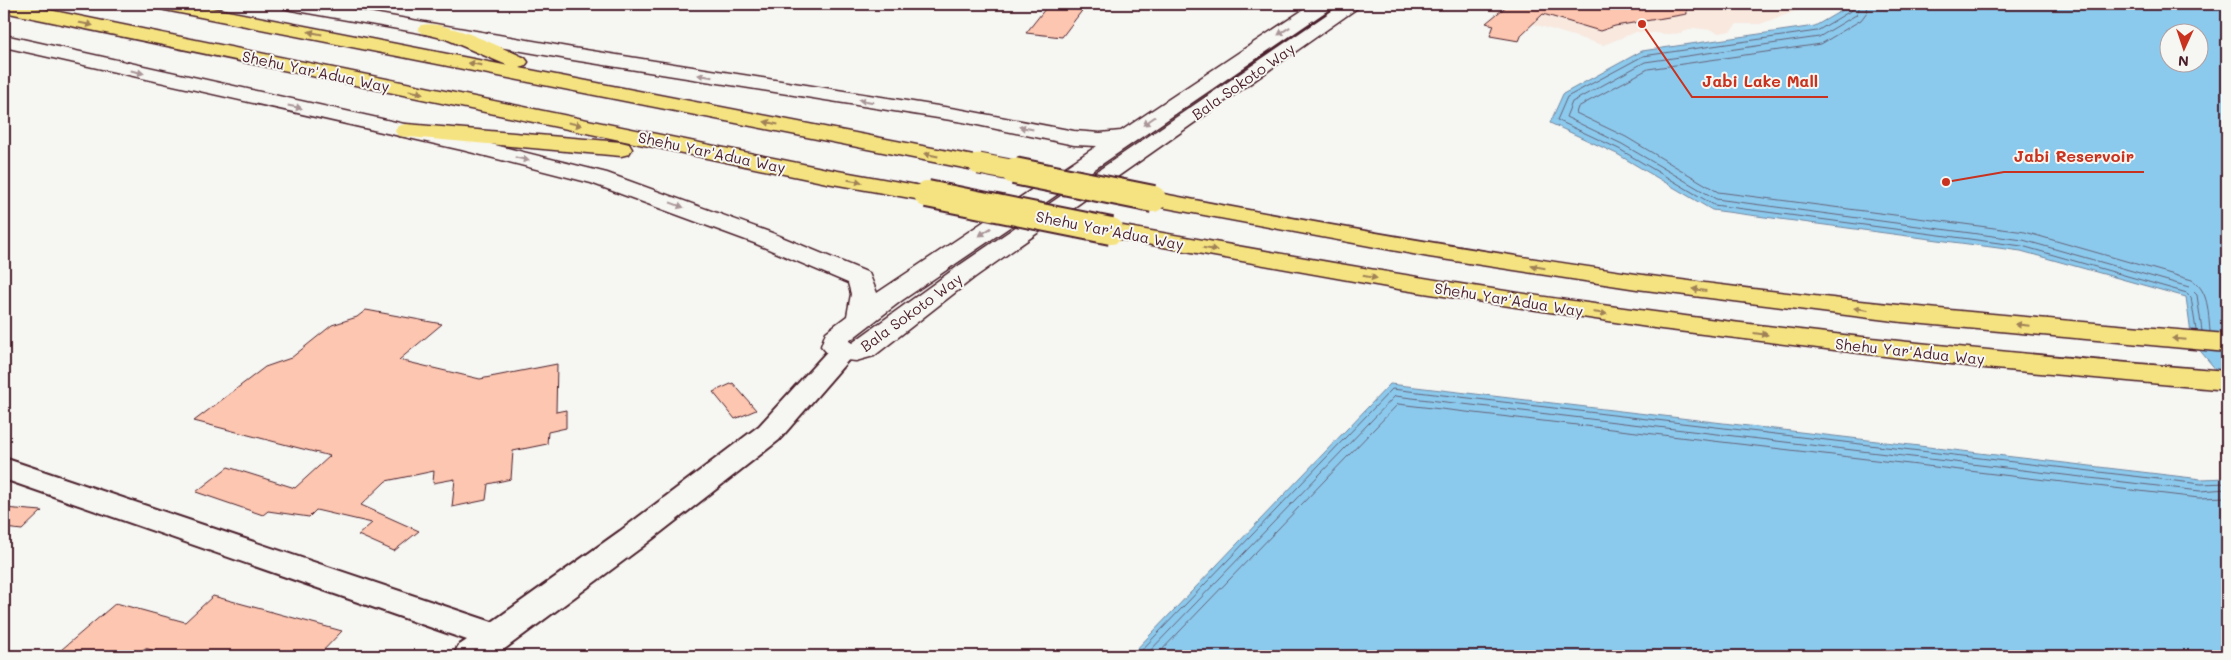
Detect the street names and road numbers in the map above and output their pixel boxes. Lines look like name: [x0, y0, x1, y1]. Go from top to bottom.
street label: Bala Sokoto Way: [1188, 38, 1299, 124]
street label: Shehu Yar'Adua Way: [240, 46, 392, 96]
street label: Shehu Yar'Adua Way: [636, 127, 788, 177]
street label: Shehu Yar'Adua Way: [1034, 206, 1186, 254]
street label: Bala Sokoto Way: [856, 268, 966, 356]
street label: Shehu Yar'Adua Way: [1433, 277, 1585, 321]
street label: Shehu Yar'Adua Way: [1834, 333, 1986, 369]

